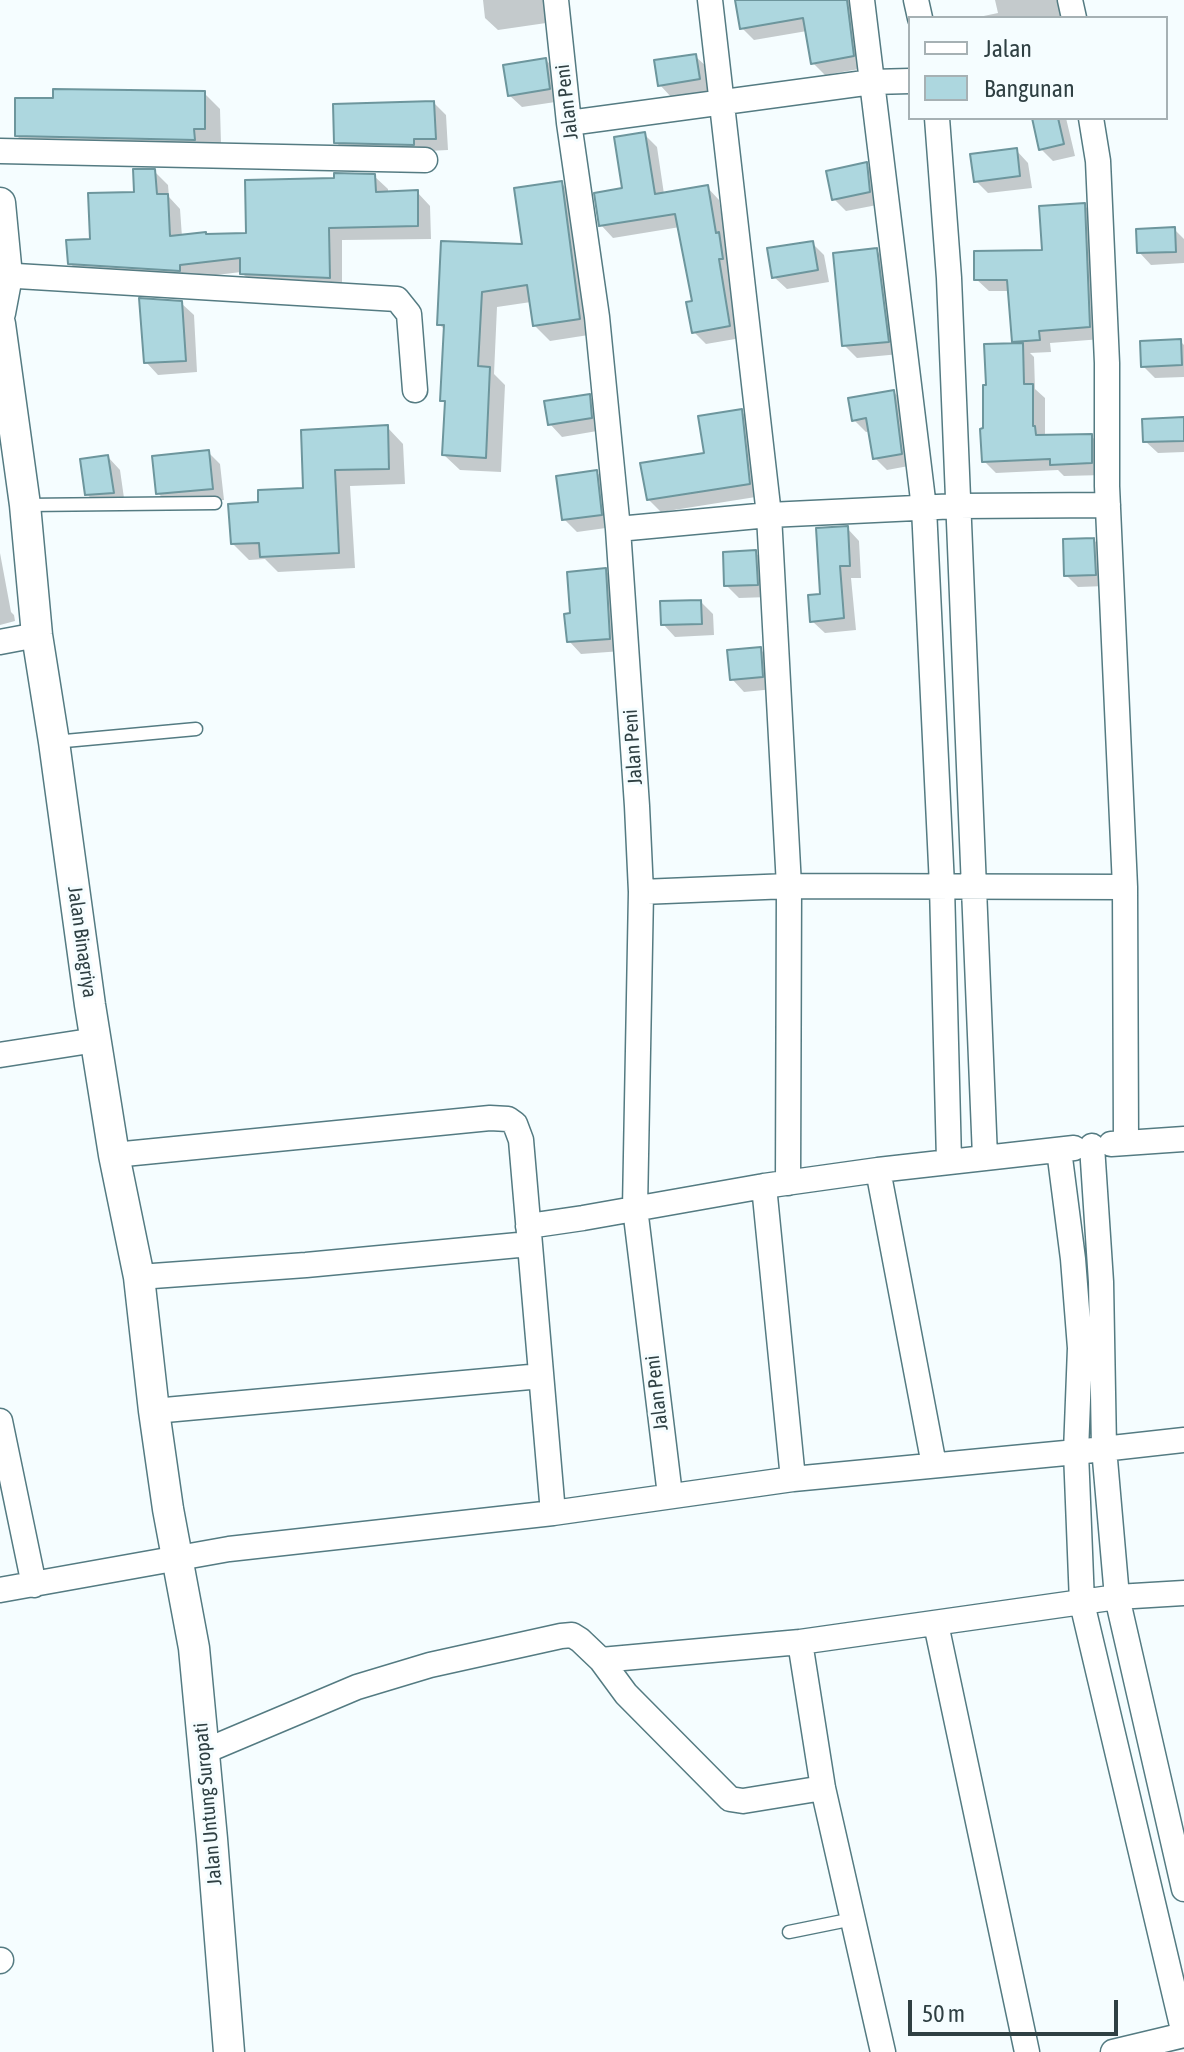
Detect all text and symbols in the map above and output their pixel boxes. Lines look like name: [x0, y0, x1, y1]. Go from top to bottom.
legend: [908, 16, 1168, 120]
text: Jalan: [984, 35, 1032, 62]
street label: Jalan Peni: [550, 63, 584, 141]
text: Bangunan: [984, 75, 1075, 102]
street label: Jalan Peni: [618, 708, 648, 786]
street label: Jalan Binagriya: [62, 885, 102, 999]
street label: Jalan Peni: [640, 1354, 674, 1432]
street label: Jalan Untung Suropati: [189, 1722, 227, 1886]
scale bar: [912, 1984, 1122, 2034]
text: 50 m: [922, 2000, 965, 2027]

